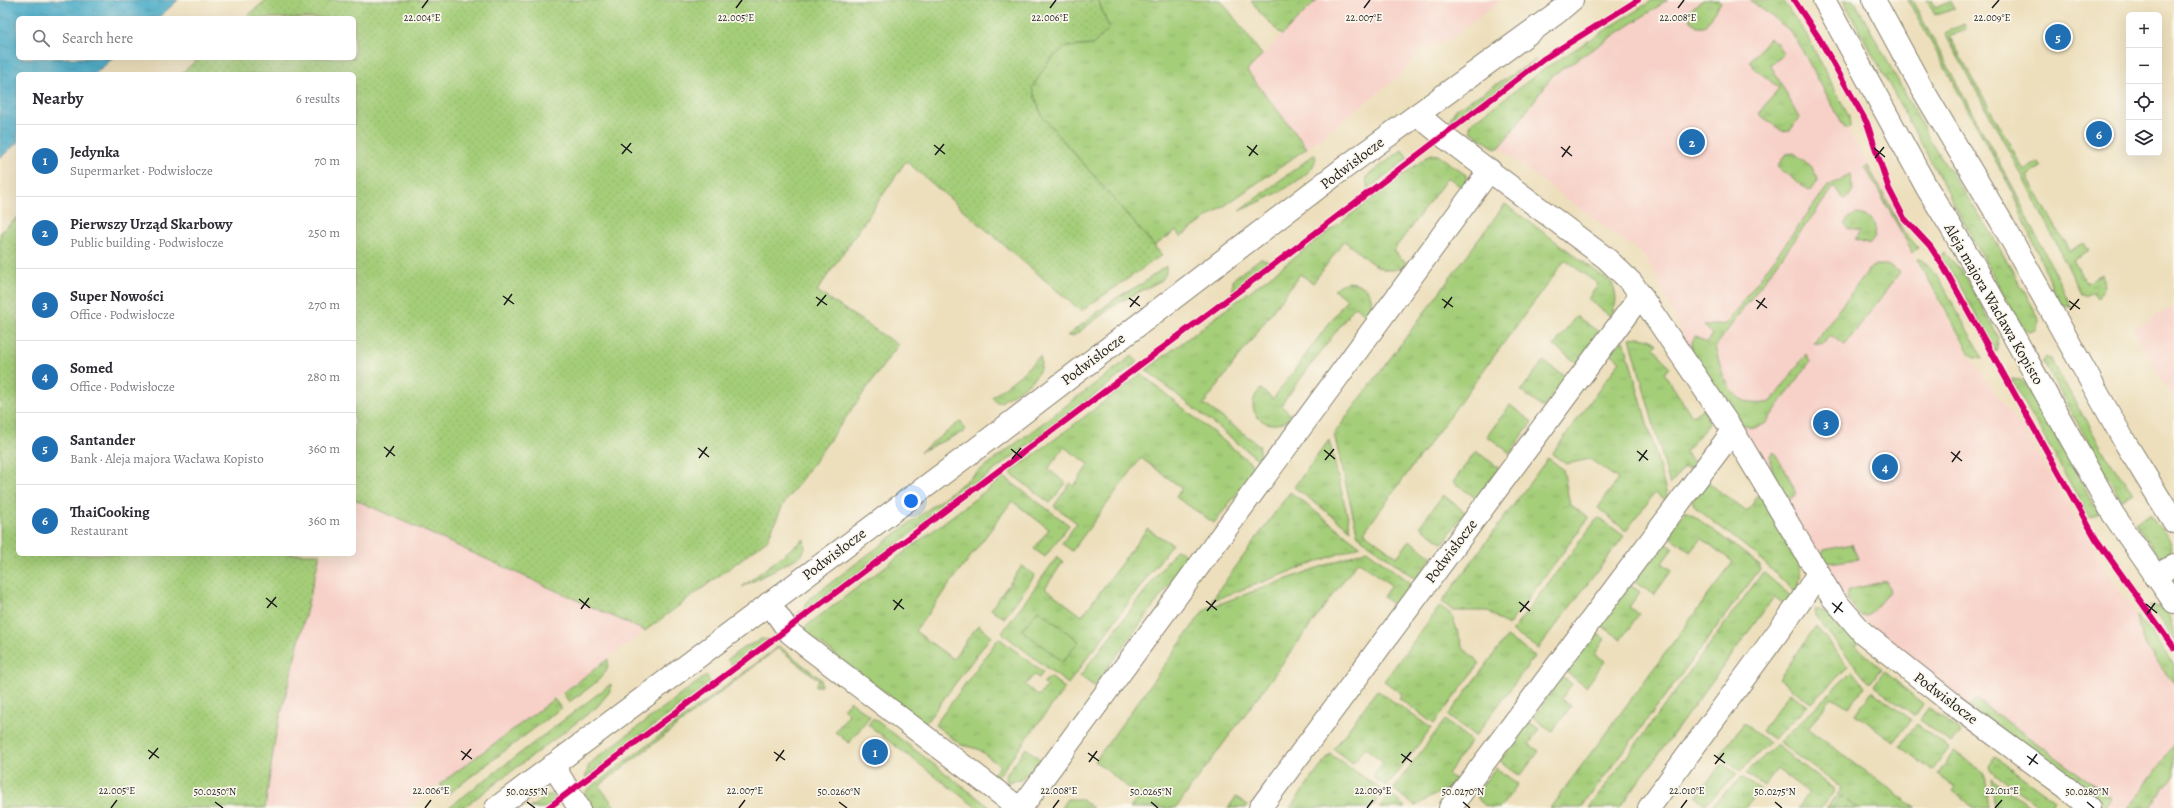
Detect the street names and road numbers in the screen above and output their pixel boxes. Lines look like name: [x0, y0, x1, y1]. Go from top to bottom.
street label: Podwisłocze: [1316, 132, 1388, 194]
street label: Aleja majora Wacława Kopisto: [1939, 219, 2048, 388]
street label: Podwisłocze: [1057, 328, 1129, 390]
street label: Podwisłocze: [1420, 515, 1482, 587]
street label: Podwisłocze: [798, 523, 870, 585]
street label: Podwisłocze: [1910, 667, 1982, 729]

